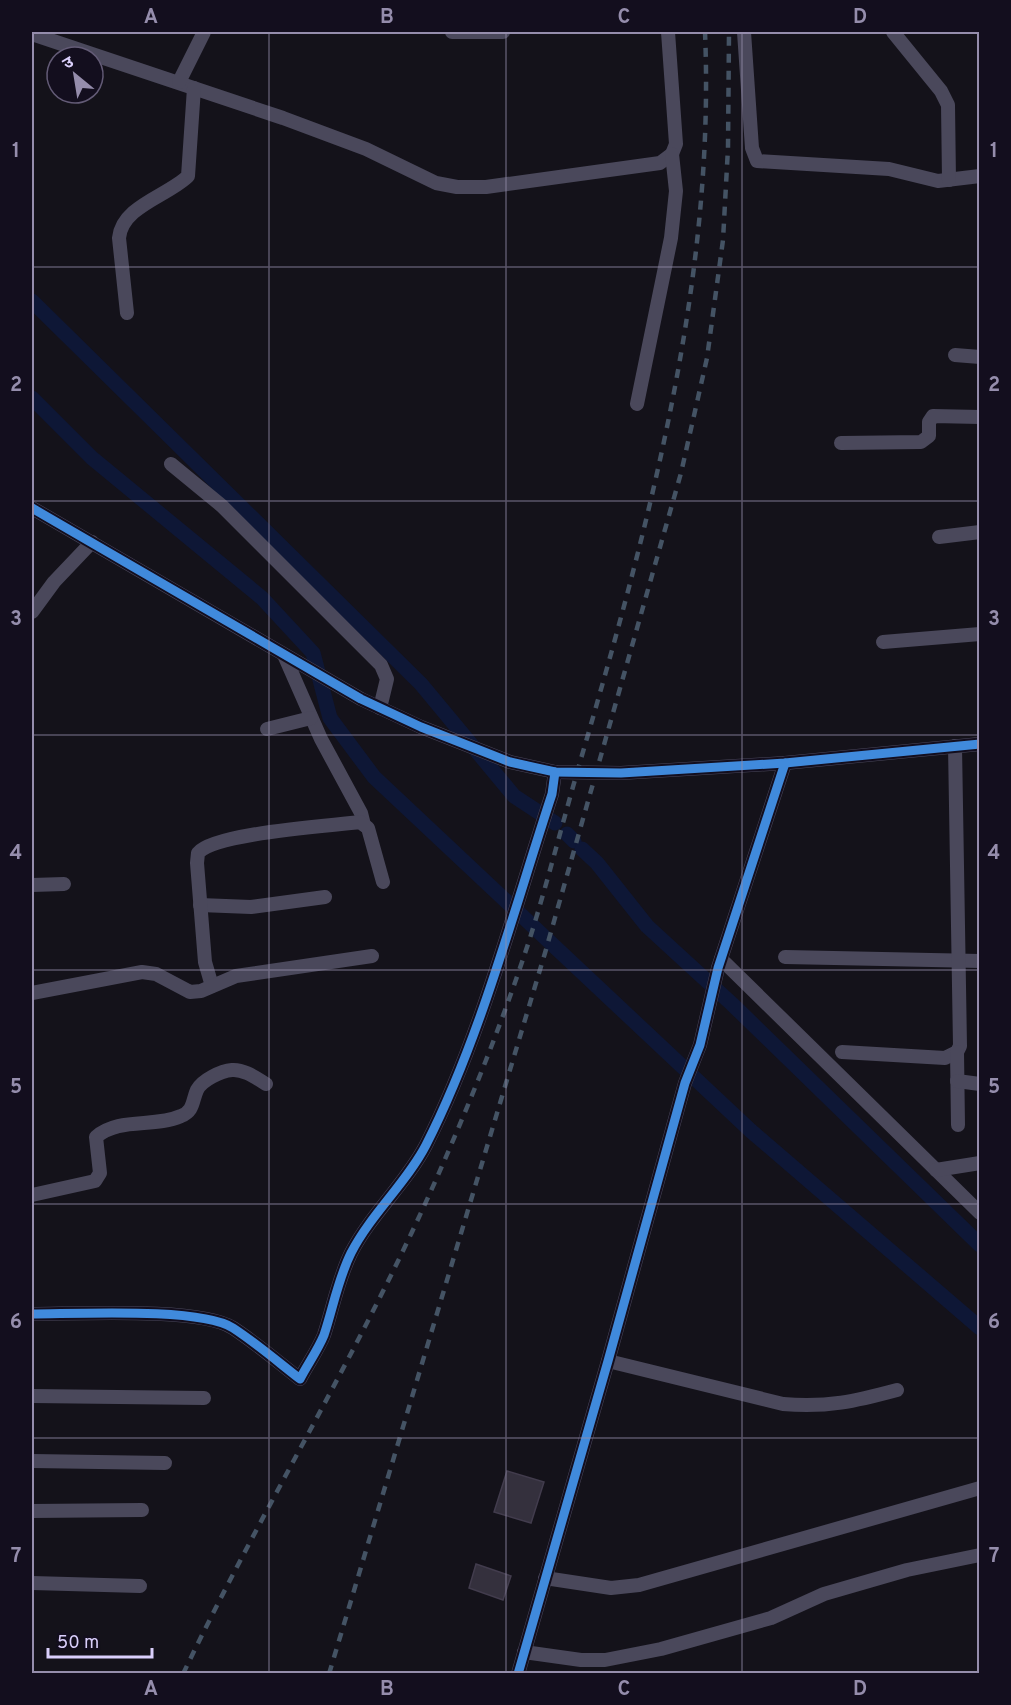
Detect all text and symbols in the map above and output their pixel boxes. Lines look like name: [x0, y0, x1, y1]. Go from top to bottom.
text: A: [144, 5, 158, 31]
text: B: [380, 5, 394, 31]
text: C: [618, 5, 630, 31]
text: D: [853, 5, 867, 31]
north arrow: [45, 45, 105, 105]
text: उ: [59, 52, 78, 75]
text: 1: [12, 139, 20, 165]
text: 1: [990, 139, 998, 165]
text: 2: [10, 373, 22, 399]
text: 2: [988, 373, 1000, 399]
text: 3: [10, 607, 22, 633]
text: 3: [988, 607, 1000, 633]
text: 4: [10, 841, 22, 867]
text: 4: [988, 841, 1000, 867]
text: 5: [10, 1075, 22, 1101]
text: 5: [988, 1075, 1000, 1101]
text: 6: [10, 1310, 22, 1336]
text: 6: [988, 1310, 1000, 1336]
text: 7: [11, 1544, 21, 1570]
text: 7: [989, 1544, 999, 1570]
scale bar: [48, 1621, 152, 1659]
text: 50 m: [57, 1632, 99, 1655]
text: A: [144, 1677, 158, 1703]
text: B: [380, 1677, 394, 1703]
text: C: [618, 1677, 630, 1703]
text: D: [853, 1677, 867, 1703]

